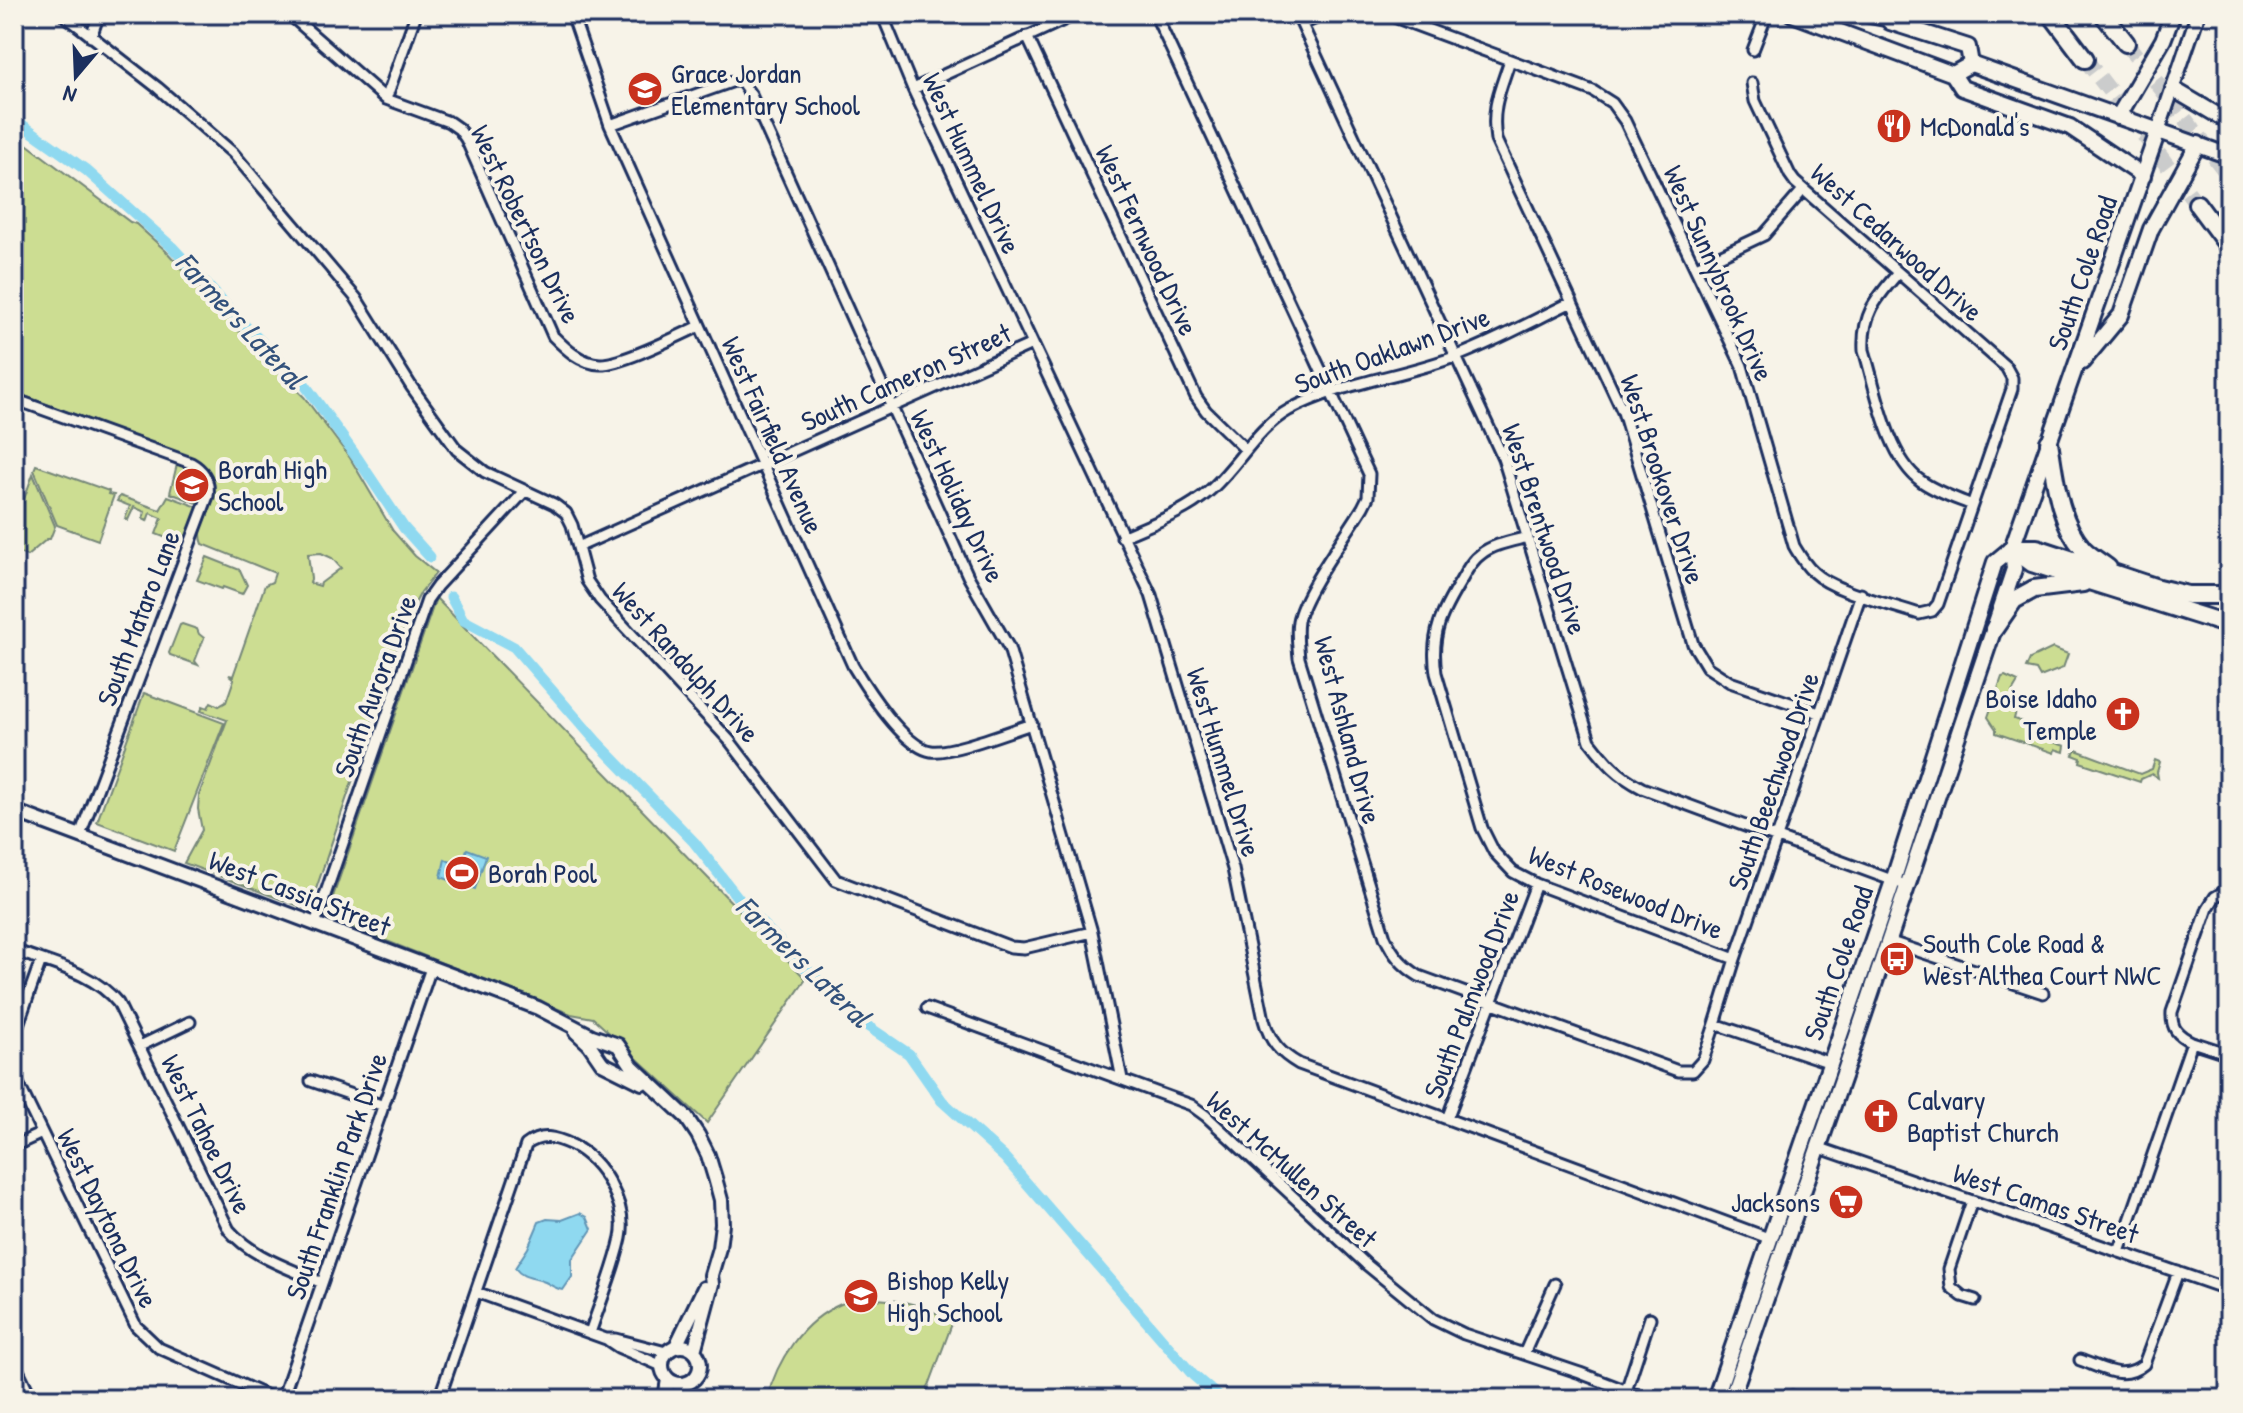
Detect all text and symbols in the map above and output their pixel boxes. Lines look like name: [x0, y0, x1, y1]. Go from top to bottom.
north arrow: [36, 36, 116, 116]
place label: Grace Jordan Elementary School: [671, 54, 861, 124]
street label: West Hummel Drive: [913, 66, 1031, 260]
school or university icon: Grace Jordan Elementary School: [626, 70, 664, 108]
text: N: [59, 79, 80, 111]
restaurant icon: McDonald's: [1875, 107, 1913, 145]
place label: McDonald's: [1920, 107, 2029, 145]
street label: West Robertson Drive: [462, 119, 590, 329]
street label: West Fernwood Drive: [1086, 139, 1208, 341]
street label: West Cedarwood Drive: [1803, 154, 1991, 330]
street label: West Sunnybrook Drive: [1654, 159, 1784, 387]
street label: South Cole Road: [2038, 191, 2126, 355]
water label: Farmers Lateral: [167, 243, 316, 399]
street label: South Oaklawn Drive: [1289, 297, 1495, 403]
street label: South Cameron Street: [795, 314, 1017, 440]
street label: West Fairfield Avenue: [713, 330, 833, 540]
street label: West Brookover Drive: [1611, 369, 1715, 589]
street label: West Holiday Drive: [901, 404, 1015, 588]
street label: West Brentwood Drive: [1493, 419, 1597, 639]
place label: Borah High School: [218, 450, 327, 520]
school or university icon: Borah High School: [173, 466, 211, 504]
street label: South Mataro Lane: [87, 525, 189, 711]
street label: West Randolph Drive: [604, 573, 768, 751]
street label: South Aurora Drive: [324, 590, 426, 782]
street label: West Ashland Drive: [1305, 632, 1391, 828]
street label: West Hummel Drive: [1177, 663, 1271, 861]
street label: South Beechwood Drive: [1718, 667, 1828, 895]
place label: Boise Idaho Temple: [1985, 679, 2097, 749]
church icon: Boise Idaho Temple: [2104, 695, 2142, 733]
street label: West Rosewood Drive: [1523, 836, 1729, 948]
street label: West Cassia Street: [204, 841, 397, 945]
sports icon: Borah Pool: [443, 854, 481, 892]
place label: Borah Pool: [488, 854, 597, 892]
street label: South Cole Road: [1794, 881, 1882, 1045]
street label: South Palmwood Drive: [1414, 885, 1528, 1103]
water label: Farmers Lateral: [728, 886, 882, 1037]
place label: South Cole Road & West Althea Court NWC: [1923, 924, 2161, 994]
bus stop icon: South Cole Road & West Althea Court NWC: [1878, 940, 1916, 978]
street label: West Tahoe Drive: [152, 1048, 262, 1220]
street label: South Franklin Park Drive: [276, 1048, 396, 1304]
place label: Calvary Baptist Church: [1907, 1081, 2059, 1151]
street label: West McMullen Street: [1198, 1082, 1386, 1256]
church icon: Calvary Baptist Church: [1862, 1097, 1900, 1135]
street label: West Daytona Drive: [48, 1122, 168, 1314]
street label: West Camas Street: [1948, 1153, 2144, 1253]
place label: Jacksons: [1731, 1183, 1820, 1221]
supermarket icon: Jacksons: [1827, 1183, 1865, 1221]
place label: Bishop Kelly High School: [887, 1261, 1010, 1331]
school or university icon: Bishop Kelly High School: [842, 1277, 880, 1315]

